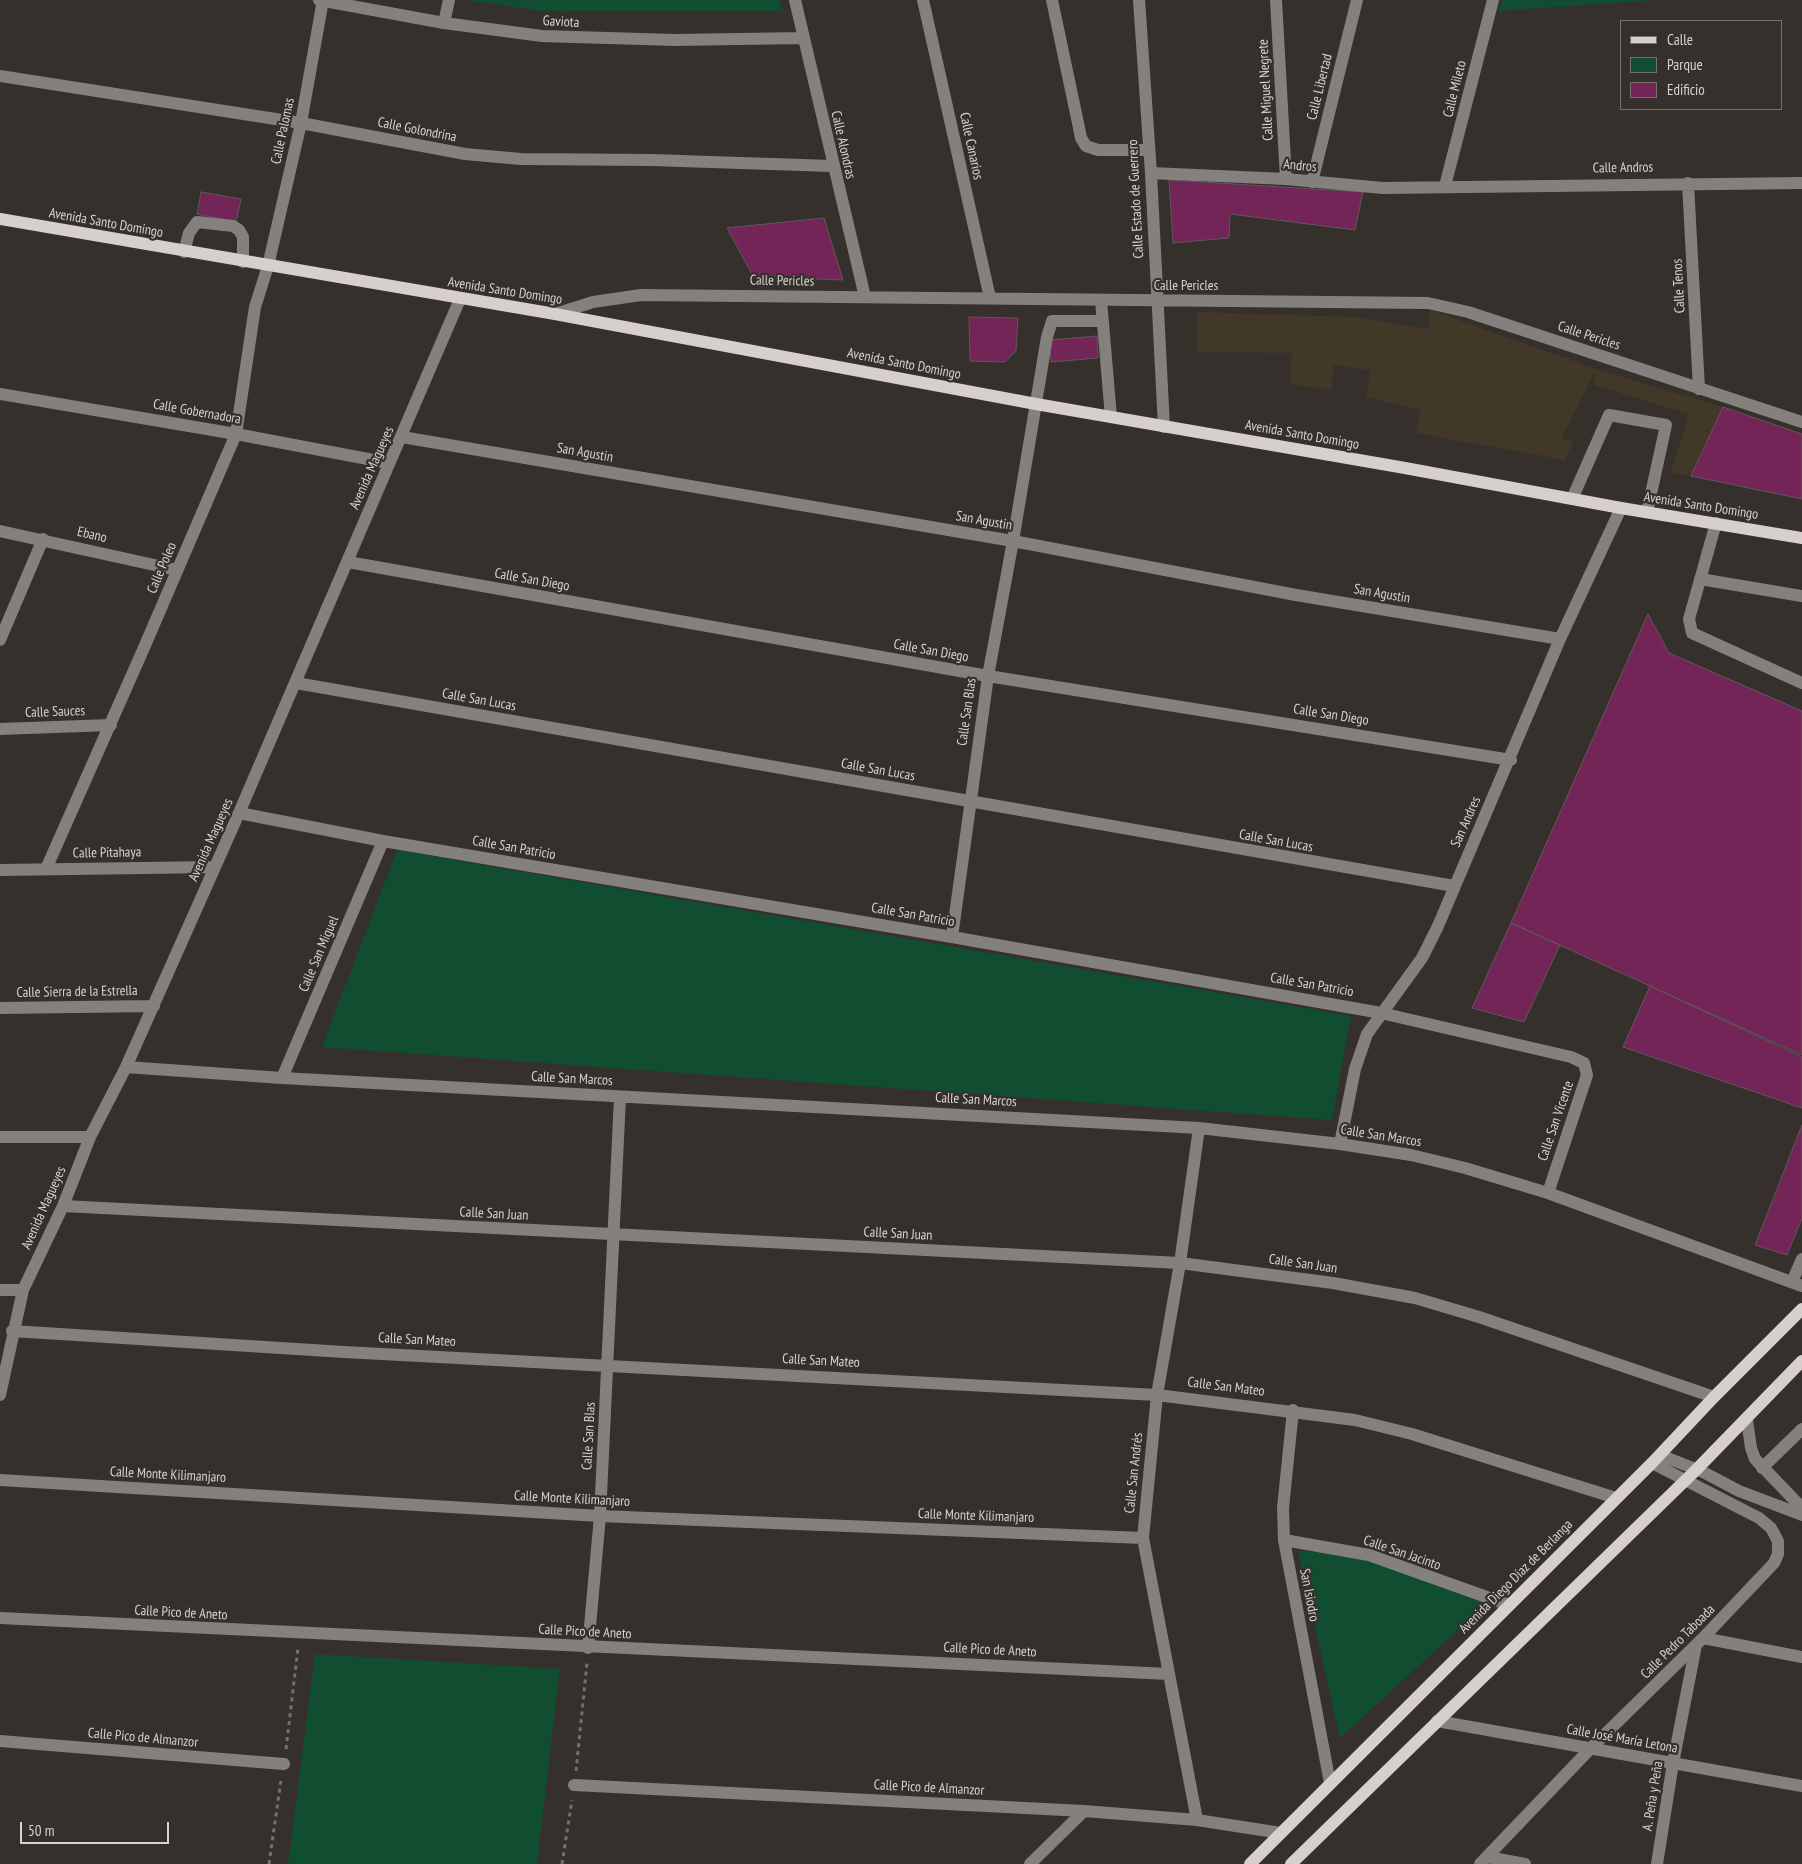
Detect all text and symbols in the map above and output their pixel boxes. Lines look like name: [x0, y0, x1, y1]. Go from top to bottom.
street label: Gaviota: [542, 13, 580, 31]
legend: [1620, 20, 1782, 110]
text: Calle: [1667, 30, 1693, 49]
street label: Calle Miguel Negrete: [1255, 39, 1277, 141]
street label: Calle Libertad: [1304, 52, 1336, 122]
text: Parque: [1667, 55, 1703, 74]
street label: Calle Mileto: [1440, 59, 1470, 119]
text: Edificio: [1667, 80, 1705, 99]
street label: Calle Palomas: [268, 96, 298, 166]
street label: Calle Alondras: [827, 109, 859, 181]
street label: Calle Canarios: [956, 111, 986, 181]
street label: Calle Golondrina: [376, 114, 458, 146]
street label: Calle Estado de Guerrero: [1124, 139, 1148, 259]
street label: Andros: [1283, 156, 1317, 176]
street label: Calle Andros: [1593, 159, 1653, 177]
street label: Avenida Santo Domingo: [48, 205, 164, 241]
street label: Calle Tenos: [1669, 258, 1689, 314]
street label: Calle Pericles: [750, 272, 814, 290]
street label: Avenida Santo Domingo: [447, 274, 563, 308]
street label: Calle Pericles: [1154, 278, 1218, 294]
street label: Calle Pericles: [1556, 318, 1622, 354]
street label: Avenida Santo Domingo: [846, 345, 962, 383]
street label: Calle Gobernadora: [152, 396, 242, 428]
street label: Avenida Santo Domingo: [1244, 417, 1360, 453]
street label: Avenida Magueyes: [346, 424, 398, 512]
street label: San Agustin: [555, 440, 615, 466]
street label: Avenida Santo Domingo: [1643, 489, 1759, 523]
street label: San Agustin: [954, 508, 1014, 534]
street label: Ebano: [76, 523, 108, 547]
street label: Calle Poleo: [144, 540, 180, 596]
street label: Calle San Diego: [493, 565, 571, 595]
street label: San Agustin: [1352, 581, 1412, 607]
street label: Calle San Diego: [892, 636, 970, 666]
street label: Calle San Blas: [954, 677, 980, 747]
street label: Calle San Lucas: [441, 685, 517, 715]
street label: Calle San Diego: [1292, 701, 1370, 729]
street label: Calle Sauces: [25, 703, 85, 721]
street label: Calle San Lucas: [840, 755, 916, 785]
street label: San Andres: [1447, 794, 1485, 850]
street label: Avenida Magueyes: [185, 796, 237, 884]
street label: Calle San Lucas: [1238, 826, 1314, 856]
street label: Calle San Patricio: [471, 832, 557, 864]
street label: Calle Pitahaya: [73, 844, 141, 862]
street label: Calle San Patricio: [870, 899, 956, 931]
street label: Calle San Miguel: [295, 913, 343, 995]
street label: Calle San Patricio: [1269, 969, 1355, 1001]
street label: Calle Sierra de la Estrella: [16, 983, 138, 1001]
street label: Calle San Marcos: [531, 1068, 613, 1090]
street label: Calle San Vicente: [1534, 1079, 1578, 1163]
street label: Calle San Marcos: [935, 1089, 1017, 1111]
street label: Calle San Marcos: [1339, 1121, 1423, 1151]
street label: Avenida Magueyes: [18, 1164, 70, 1252]
street label: Calle San Juan: [459, 1204, 529, 1224]
street label: Calle San Juan: [863, 1224, 933, 1244]
street label: Calle San Juan: [1268, 1251, 1338, 1277]
street label: Calle San Mateo: [378, 1330, 456, 1350]
street label: Calle San Mateo: [782, 1351, 860, 1371]
street label: Calle San Mateo: [1186, 1374, 1266, 1400]
street label: Calle San Blas: [579, 1402, 599, 1470]
street label: Calle San Andrés: [1121, 1432, 1147, 1514]
street label: Calle Monte Kilimanjaro: [109, 1464, 227, 1486]
street label: Calle Monte Kilimanjaro: [513, 1488, 631, 1510]
street label: Calle Monte Kilimanjaro: [918, 1506, 1034, 1526]
street label: Avenida Diego Díaz de Berlanga: [1456, 1517, 1576, 1637]
street label: Calle San Jacinto: [1361, 1532, 1443, 1574]
street label: San Isiodro: [1296, 1567, 1322, 1623]
street label: Calle Pedro Taboada: [1637, 1601, 1719, 1683]
street label: Calle Pico de Aneto: [134, 1602, 228, 1624]
street label: Calle Pico de Aneto: [538, 1621, 632, 1643]
street label: Calle Pico de Aneto: [943, 1639, 1037, 1661]
street label: Calle José María Letona: [1565, 1721, 1679, 1757]
street label: Calle Pico de Almanzor: [87, 1725, 199, 1751]
street label: A. Peña y Peña: [1639, 1760, 1667, 1832]
street label: Calle Pico de Almanzor: [873, 1777, 985, 1799]
scale bar: [22, 1812, 171, 1844]
text: 50 m: [28, 1821, 54, 1840]

